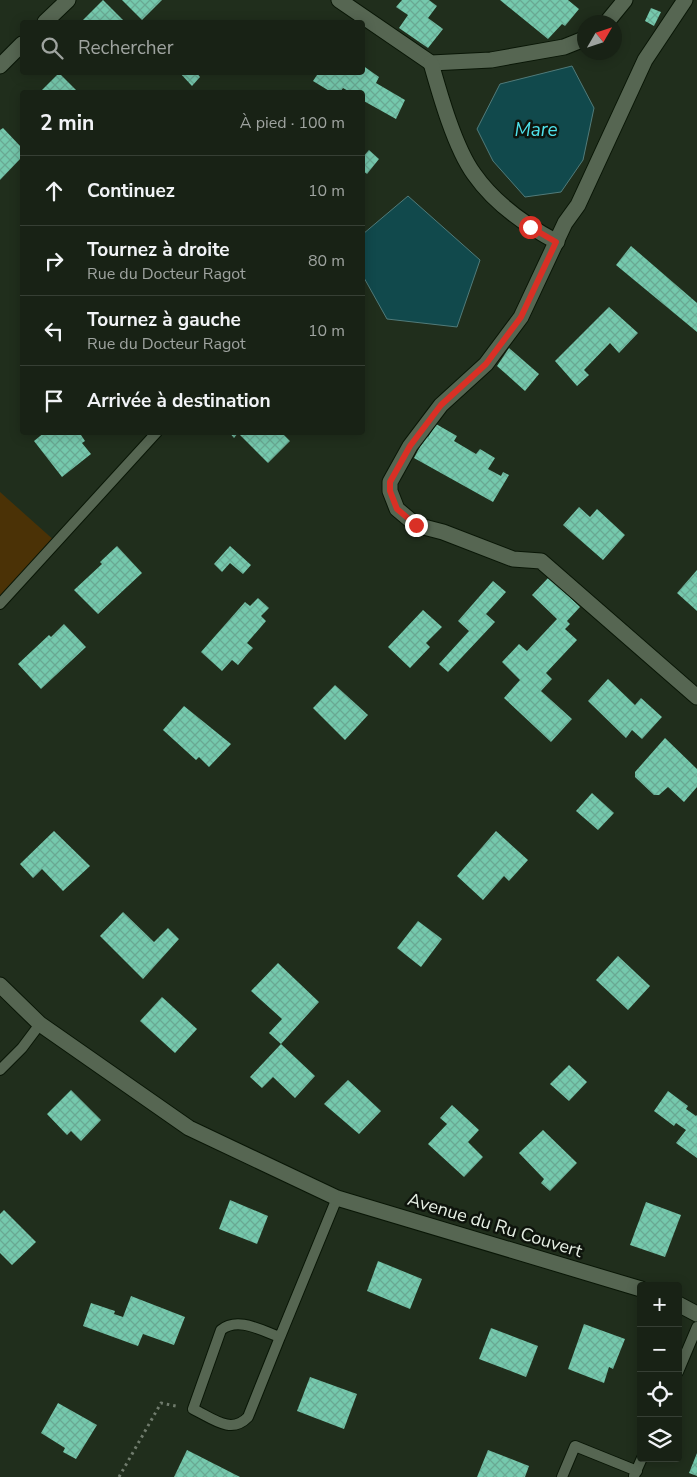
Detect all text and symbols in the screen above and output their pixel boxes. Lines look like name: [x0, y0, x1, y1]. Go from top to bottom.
north arrow: [577, 15, 622, 60]
search box: [20, 20, 365, 75]
icon: search: [38, 34, 66, 62]
text: Rechercher: [78, 35, 173, 61]
text: 2 min: [40, 109, 94, 137]
text: À pied · 100 m: [240, 112, 345, 134]
water label: Mare: [514, 117, 558, 143]
icon: ahead: [40, 177, 68, 205]
text: Continuez: [87, 178, 175, 204]
text: 10 m: [308, 180, 345, 202]
route start: [519, 216, 542, 239]
text: Tournez à droite: [87, 237, 230, 263]
icon: right: [40, 247, 68, 275]
text: 80 m: [308, 250, 345, 272]
text: Rue du Docteur Ragot: [87, 263, 246, 285]
text: Tournez à gauche: [87, 307, 241, 333]
icon: left: [40, 317, 68, 345]
text: 10 m: [308, 320, 345, 342]
text: Rue du Docteur Ragot: [87, 333, 246, 355]
icon: arrive: [40, 387, 68, 415]
text: Arrivée à destination: [87, 388, 271, 414]
route end: [405, 514, 428, 537]
street label: Avenue du Ru Couvert: [405, 1187, 586, 1263]
map controls: [637, 1282, 682, 1462]
button: +: [637, 1282, 682, 1327]
button: −: [637, 1327, 682, 1372]
button: locate: [637, 1372, 682, 1417]
button: layers: [637, 1417, 682, 1462]

